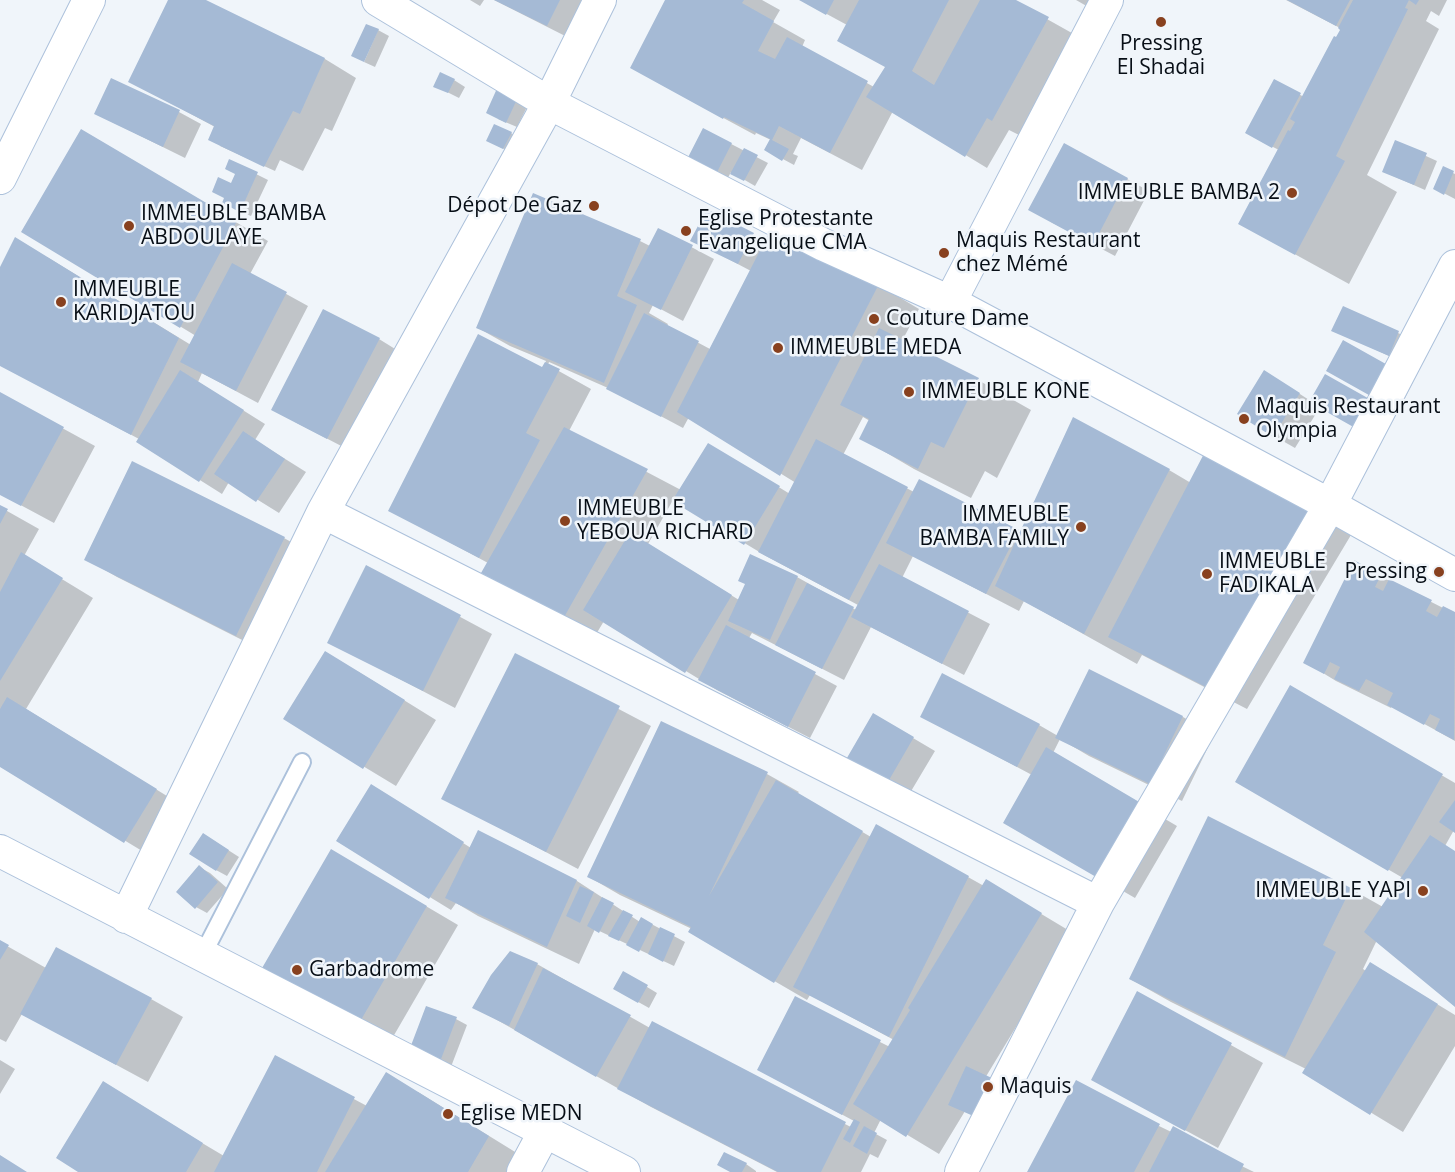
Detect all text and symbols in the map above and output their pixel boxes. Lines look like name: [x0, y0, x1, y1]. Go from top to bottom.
marker: Pressing El Shadai: [1154, 15, 1168, 29]
place label: Pressing El Shadai: [1117, 31, 1205, 81]
place label: IMMEUBLE BAMBA 2: [1078, 180, 1280, 206]
marker: IMMEUBLE BAMBA 2: [1285, 186, 1299, 200]
place label: Dépot De Gaz: [447, 193, 582, 219]
marker: Dépot De Gaz: [587, 199, 601, 213]
place label: IMMEUBLE BAMBA ABDOULAYE: [141, 201, 326, 251]
place label: Eglise Protestante Evangelique CMA: [698, 206, 873, 256]
marker: IMMEUBLE BAMBA ABDOULAYE: [122, 219, 136, 233]
marker: Eglise Protestante Evangelique CMA: [679, 224, 693, 238]
place label: Maquis Restaurant chez Mémé: [956, 228, 1140, 278]
marker: Maquis Restaurant chez Mémé: [937, 246, 951, 260]
place label: IMMEUBLE KARIDJATOU: [73, 277, 195, 327]
marker: IMMEUBLE KARIDJATOU: [54, 295, 68, 309]
place label: Couture Dame: [886, 306, 1029, 332]
marker: Couture Dame: [867, 312, 881, 326]
place label: IMMEUBLE MEDA: [790, 335, 961, 361]
marker: IMMEUBLE MEDA: [771, 341, 785, 355]
place label: IMMEUBLE KONE: [921, 379, 1090, 405]
marker: IMMEUBLE KONE: [902, 385, 916, 399]
place label: Maquis Restaurant Olympia: [1256, 394, 1440, 444]
marker: Maquis Restaurant Olympia: [1237, 412, 1251, 426]
place label: IMMEUBLE YEBOUA RICHARD: [577, 496, 753, 546]
place label: IMMEUBLE BAMBA FAMILY: [919, 502, 1069, 552]
marker: IMMEUBLE YEBOUA RICHARD: [558, 514, 572, 528]
marker: IMMEUBLE BAMBA FAMILY: [1074, 520, 1088, 534]
place label: IMMEUBLE FADIKALA: [1219, 549, 1326, 599]
place label: Pressing: [1344, 559, 1427, 585]
marker: Pressing: [1432, 565, 1446, 579]
marker: IMMEUBLE FADIKALA: [1200, 567, 1214, 581]
place label: IMMEUBLE YAPI: [1255, 878, 1411, 904]
marker: IMMEUBLE YAPI: [1416, 884, 1430, 898]
place label: Garbadrome: [309, 957, 434, 983]
marker: Garbadrome: [290, 963, 304, 977]
place label: Maquis: [1000, 1074, 1072, 1100]
marker: Maquis: [981, 1080, 995, 1094]
place label: Eglise MEDN: [460, 1101, 583, 1127]
marker: Eglise MEDN: [441, 1107, 455, 1121]

